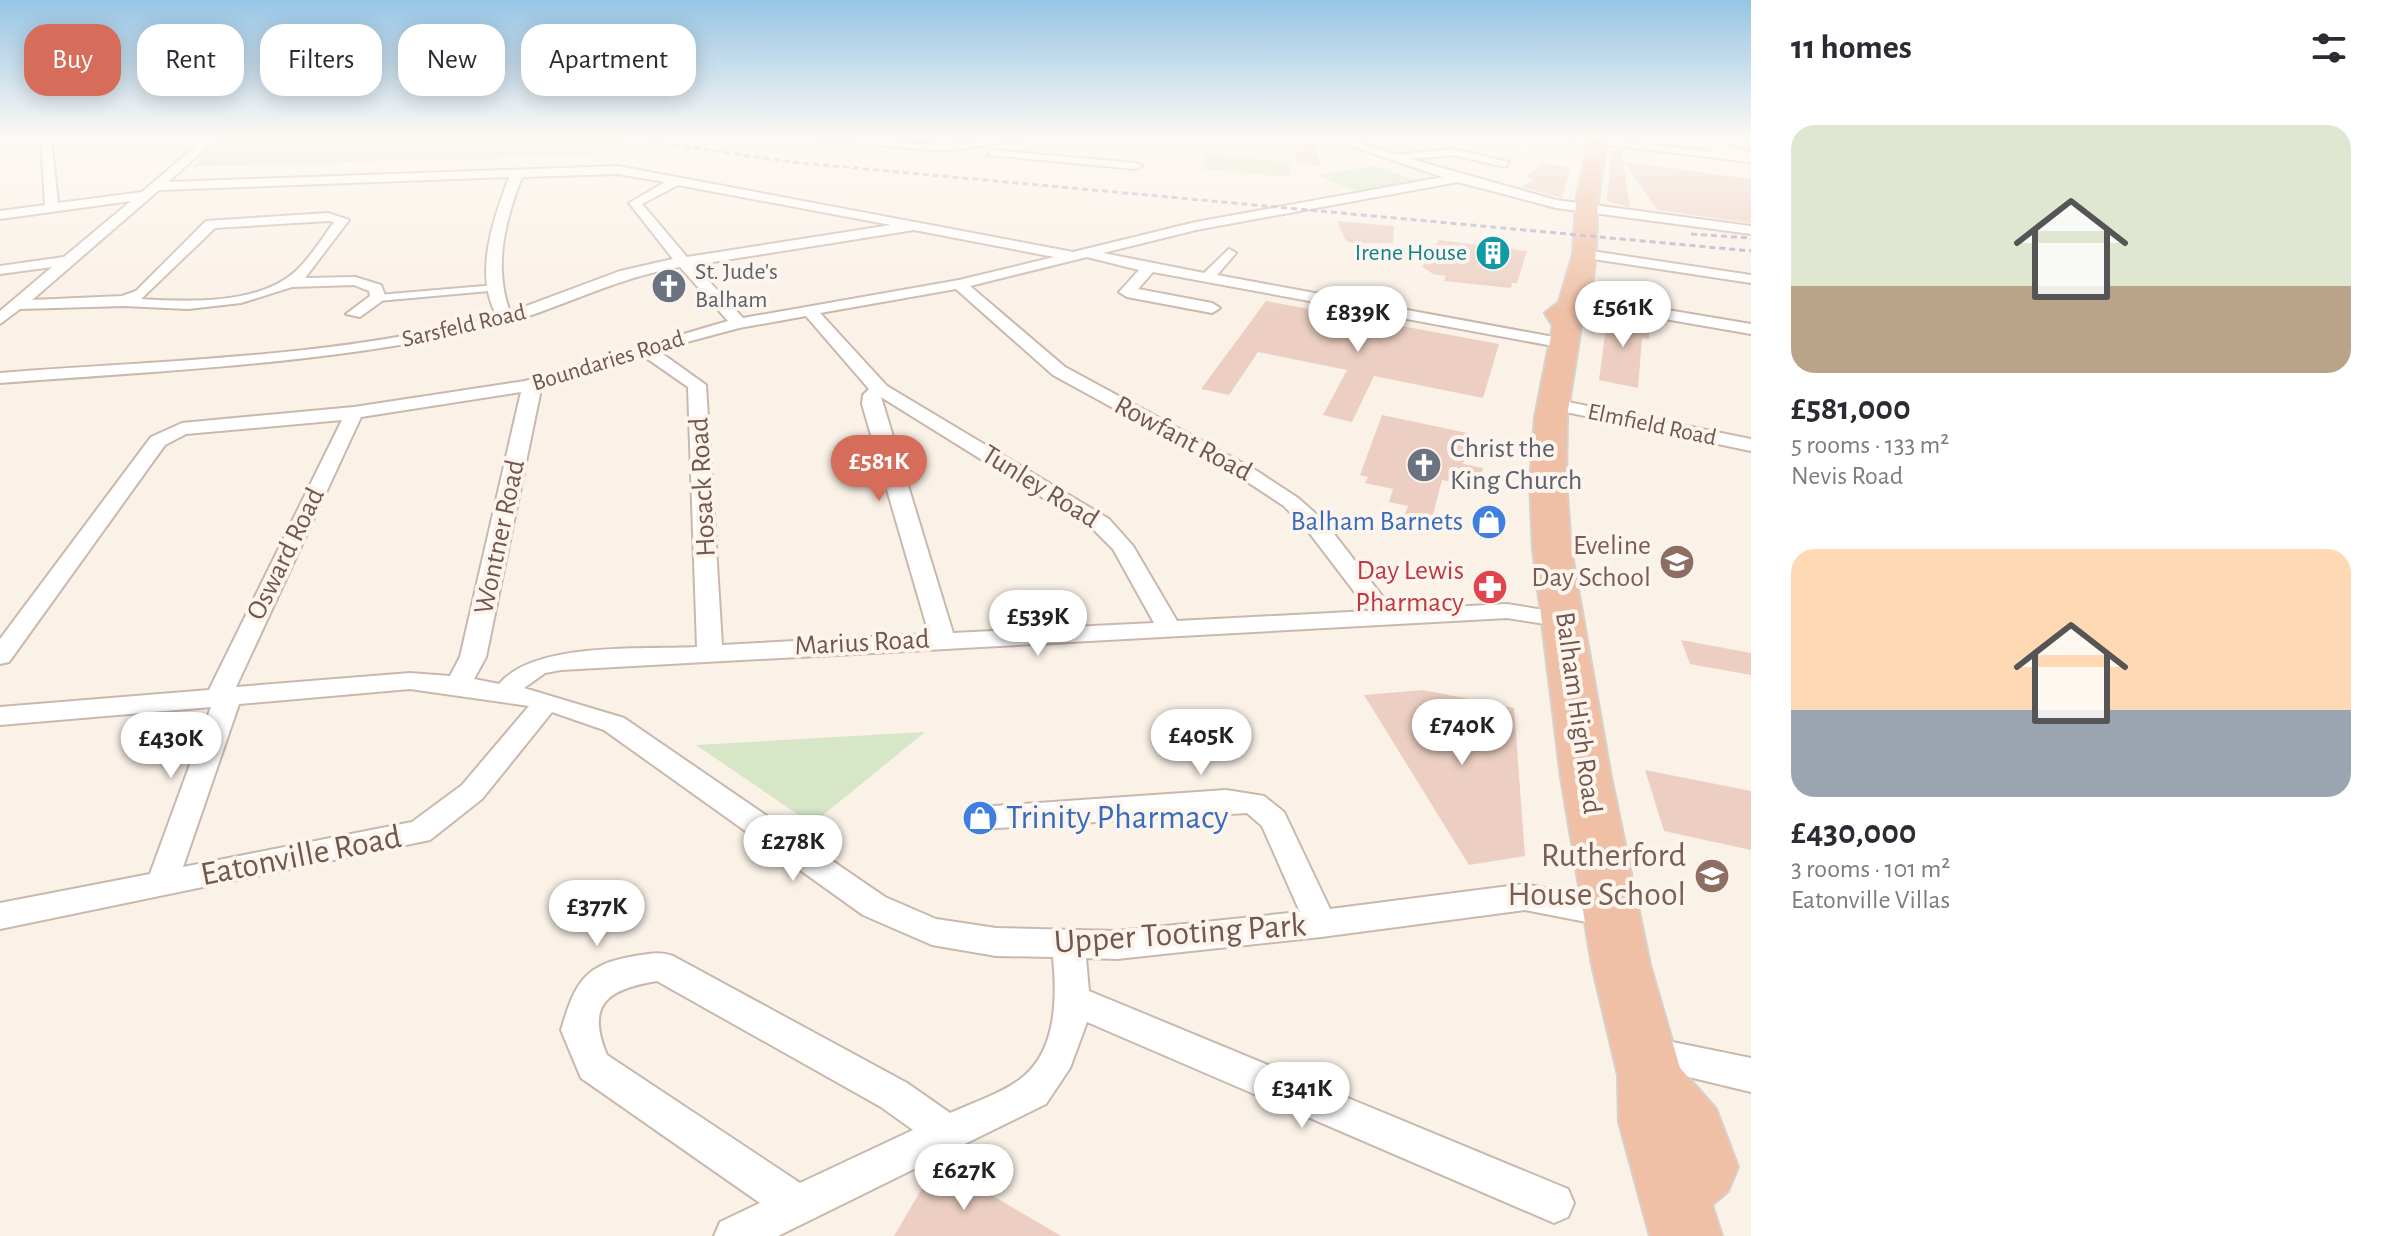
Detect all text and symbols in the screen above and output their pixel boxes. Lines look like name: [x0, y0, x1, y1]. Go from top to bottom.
chip: Buy: [24, 24, 121, 96]
chip: Rent: [137, 24, 244, 96]
chip: Filters: [260, 24, 382, 96]
chip: New: [398, 24, 505, 96]
chip: Apartment: [521, 24, 696, 96]
icon: filters: [2307, 26, 2351, 70]
text: 11 homes: [1791, 31, 1912, 65]
icon: home: [1999, 177, 2143, 321]
building icon: Irene House: [1474, 234, 1512, 272]
place label: Irene House: [1355, 241, 1467, 265]
place label: St. Jude's Balham: [695, 260, 778, 312]
church icon: St. Jude's Balham: [650, 267, 688, 305]
pin: £561K: [1567, 281, 1679, 349]
pin: £839K: [1302, 286, 1414, 354]
text: £561K: [1593, 294, 1653, 320]
text: £839K: [1326, 299, 1390, 325]
street label: Sarsfeld Road: [400, 300, 528, 352]
street label: Boundaries Road: [529, 327, 687, 395]
street label: Rowfant Road: [1110, 391, 1256, 487]
text: £581,000: [1791, 392, 1911, 426]
street label: Elmfield Road: [1585, 400, 1719, 450]
street label: Hosack Road: [685, 417, 721, 557]
text: 5 rooms · 133 m²: [1791, 432, 1949, 458]
pin: £581K: [823, 435, 935, 503]
place label: Christ the King Church: [1450, 435, 1582, 495]
street label: Tunley Road: [977, 440, 1103, 534]
church icon: Christ the King Church: [1405, 446, 1443, 484]
text: £581K: [849, 448, 909, 474]
street label: Wontner Road: [470, 457, 530, 617]
text: Nevis Road: [1791, 463, 1903, 489]
street label: Osward Road: [242, 484, 330, 624]
shop icon: Balham Barnets: [1470, 503, 1508, 541]
place label: Balham Barnets: [1290, 508, 1463, 536]
place label: Eveline Day School: [1531, 532, 1651, 592]
school or university icon: Eveline Day School: [1658, 543, 1696, 581]
place label: Day Lewis Pharmacy: [1355, 557, 1464, 617]
pharmacy icon: Day Lewis Pharmacy: [1471, 568, 1509, 606]
pin: £539K: [982, 590, 1094, 658]
icon: home: [1999, 601, 2143, 745]
text: £539K: [1007, 603, 1069, 629]
street label: Balham High Road: [1550, 610, 1606, 816]
street label: Marius Road: [794, 625, 930, 661]
pin: £740K: [1406, 699, 1518, 767]
pin: £405K: [1145, 709, 1257, 777]
pin: £430K: [115, 712, 227, 780]
text: £740K: [1430, 712, 1494, 738]
text: £405K: [1169, 722, 1233, 748]
text: £430K: [139, 725, 203, 751]
shop icon: Trinity Pharmacy: [961, 799, 999, 837]
place label: Trinity Pharmacy: [1006, 801, 1229, 835]
pin: £278K: [737, 815, 849, 883]
text: £430,000: [1791, 816, 1917, 850]
street label: Eatonville Road: [198, 820, 404, 892]
text: £278K: [761, 828, 825, 854]
place label: Rutherford House School: [1508, 839, 1686, 912]
text: 3 rooms · 101 m²: [1791, 856, 1950, 882]
school or university icon: Rutherford House School: [1693, 857, 1731, 895]
pin: £377K: [541, 880, 653, 948]
text: Eatonville Villas: [1791, 887, 1950, 913]
text: £377K: [567, 893, 627, 919]
street label: Upper Tooting Park: [1053, 908, 1308, 960]
pin: £341K: [1246, 1062, 1358, 1130]
text: £341K: [1272, 1075, 1332, 1101]
pin: £627K: [908, 1144, 1020, 1212]
text: £627K: [933, 1157, 995, 1183]

